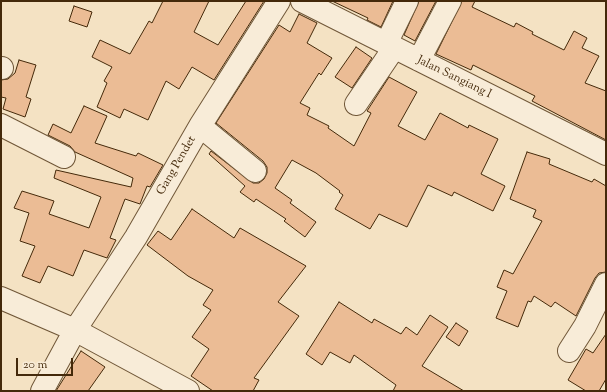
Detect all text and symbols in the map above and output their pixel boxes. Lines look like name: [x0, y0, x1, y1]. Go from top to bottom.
street label: Jalan Sangiang I: [414, 54, 494, 102]
street label: Gang Pendet: [154, 134, 200, 198]
scale bar: [18, 350, 75, 376]
text: 20 m: [23, 356, 47, 374]

